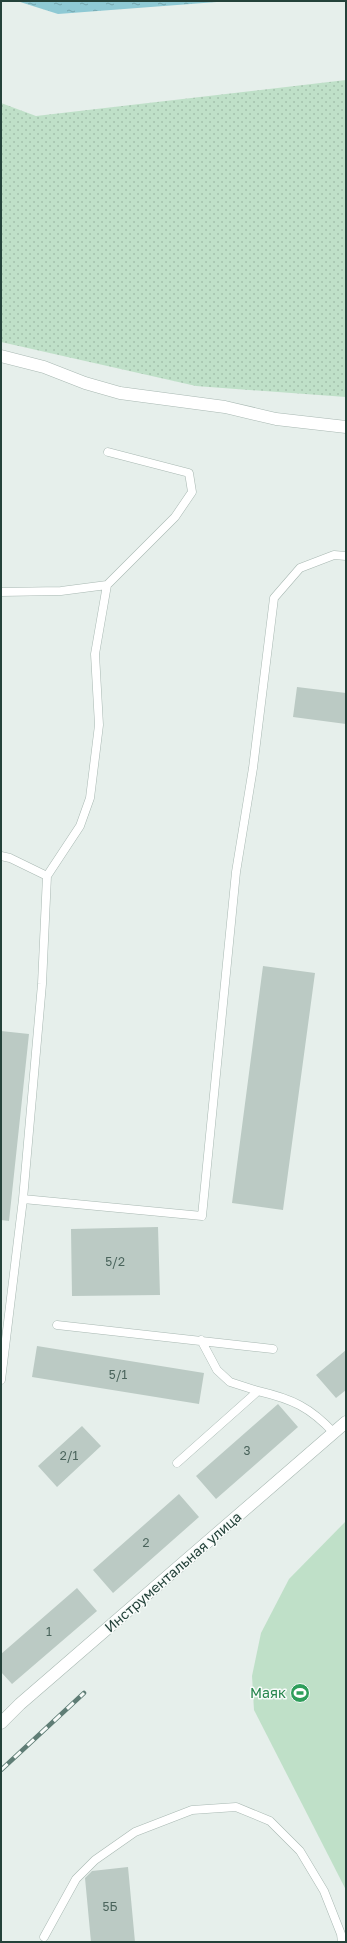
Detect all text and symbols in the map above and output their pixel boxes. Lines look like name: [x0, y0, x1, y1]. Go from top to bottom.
house number: 5/2: [105, 1254, 125, 1269]
house number: 5/1: [109, 1367, 127, 1382]
house number: 3: [243, 1443, 251, 1458]
house number: 2/1: [60, 1448, 78, 1463]
street label: Инструментальная улица: [101, 1508, 244, 1636]
house number: 2: [143, 1535, 150, 1550]
house number: 1: [46, 1624, 52, 1639]
sports icon: Маяк: [289, 1682, 311, 1704]
place label: Маяк: [250, 1684, 286, 1701]
house number: 5Б: [103, 1899, 117, 1914]

